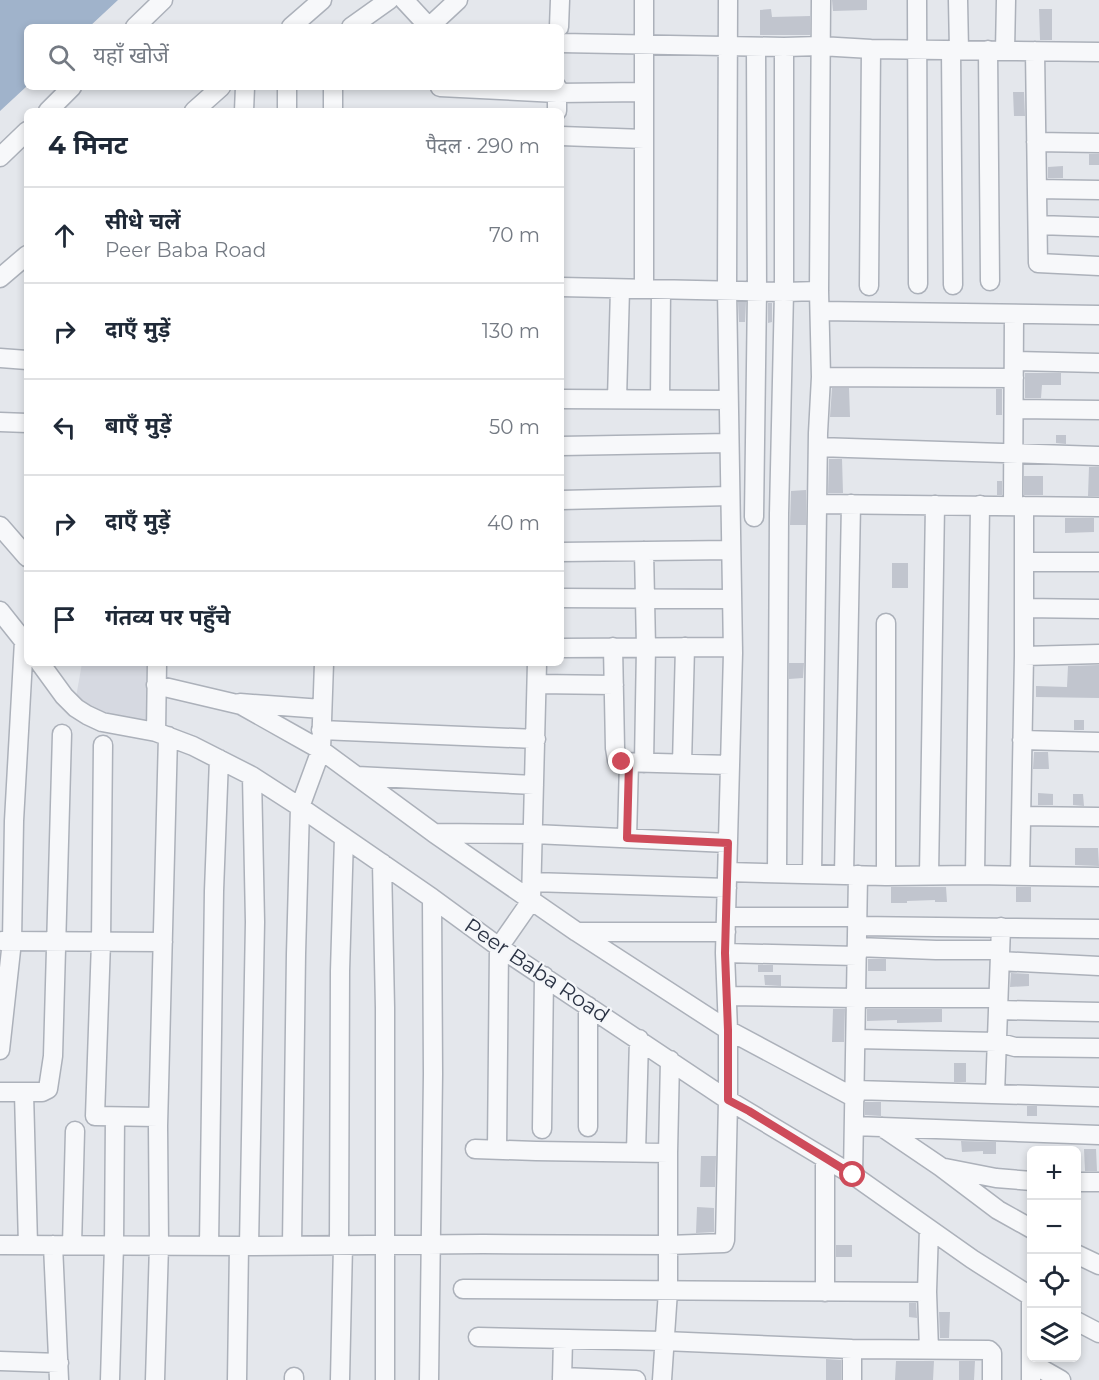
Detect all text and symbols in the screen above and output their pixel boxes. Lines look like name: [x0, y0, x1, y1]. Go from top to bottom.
search box: [24, 24, 564, 90]
icon: search: [45, 41, 78, 74]
text: यहाँ खोजें: [93, 42, 169, 69]
text: 4 मिनट: [48, 129, 128, 161]
text: पैदल · 290 m: [426, 134, 540, 158]
text: सीधे चलें: [105, 208, 181, 235]
icon: ahead: [48, 219, 81, 252]
text: 70 m: [489, 223, 540, 247]
text: Peer Baba Road: [105, 238, 266, 262]
icon: right: [48, 315, 81, 348]
text: दाएँ मुड़ें: [105, 316, 170, 343]
text: 130 m: [482, 319, 540, 343]
icon: left: [48, 411, 81, 444]
text: बाएँ मुड़ें: [105, 412, 172, 439]
text: 50 m: [489, 415, 540, 439]
icon: right: [48, 507, 81, 540]
text: दाएँ मुड़ें: [105, 508, 170, 535]
text: 40 m: [487, 511, 540, 535]
icon: arrive: [48, 603, 81, 636]
text: गंतव्य पर पहुँचे: [105, 604, 231, 631]
route end: [608, 748, 634, 774]
street label: Peer Baba Road: [460, 912, 614, 1028]
map controls: [1027, 1146, 1081, 1362]
button: +: [1027, 1146, 1081, 1200]
route start: [839, 1161, 865, 1187]
button: −: [1027, 1200, 1081, 1254]
button: locate: [1027, 1254, 1081, 1308]
button: layers: [1027, 1308, 1081, 1362]

